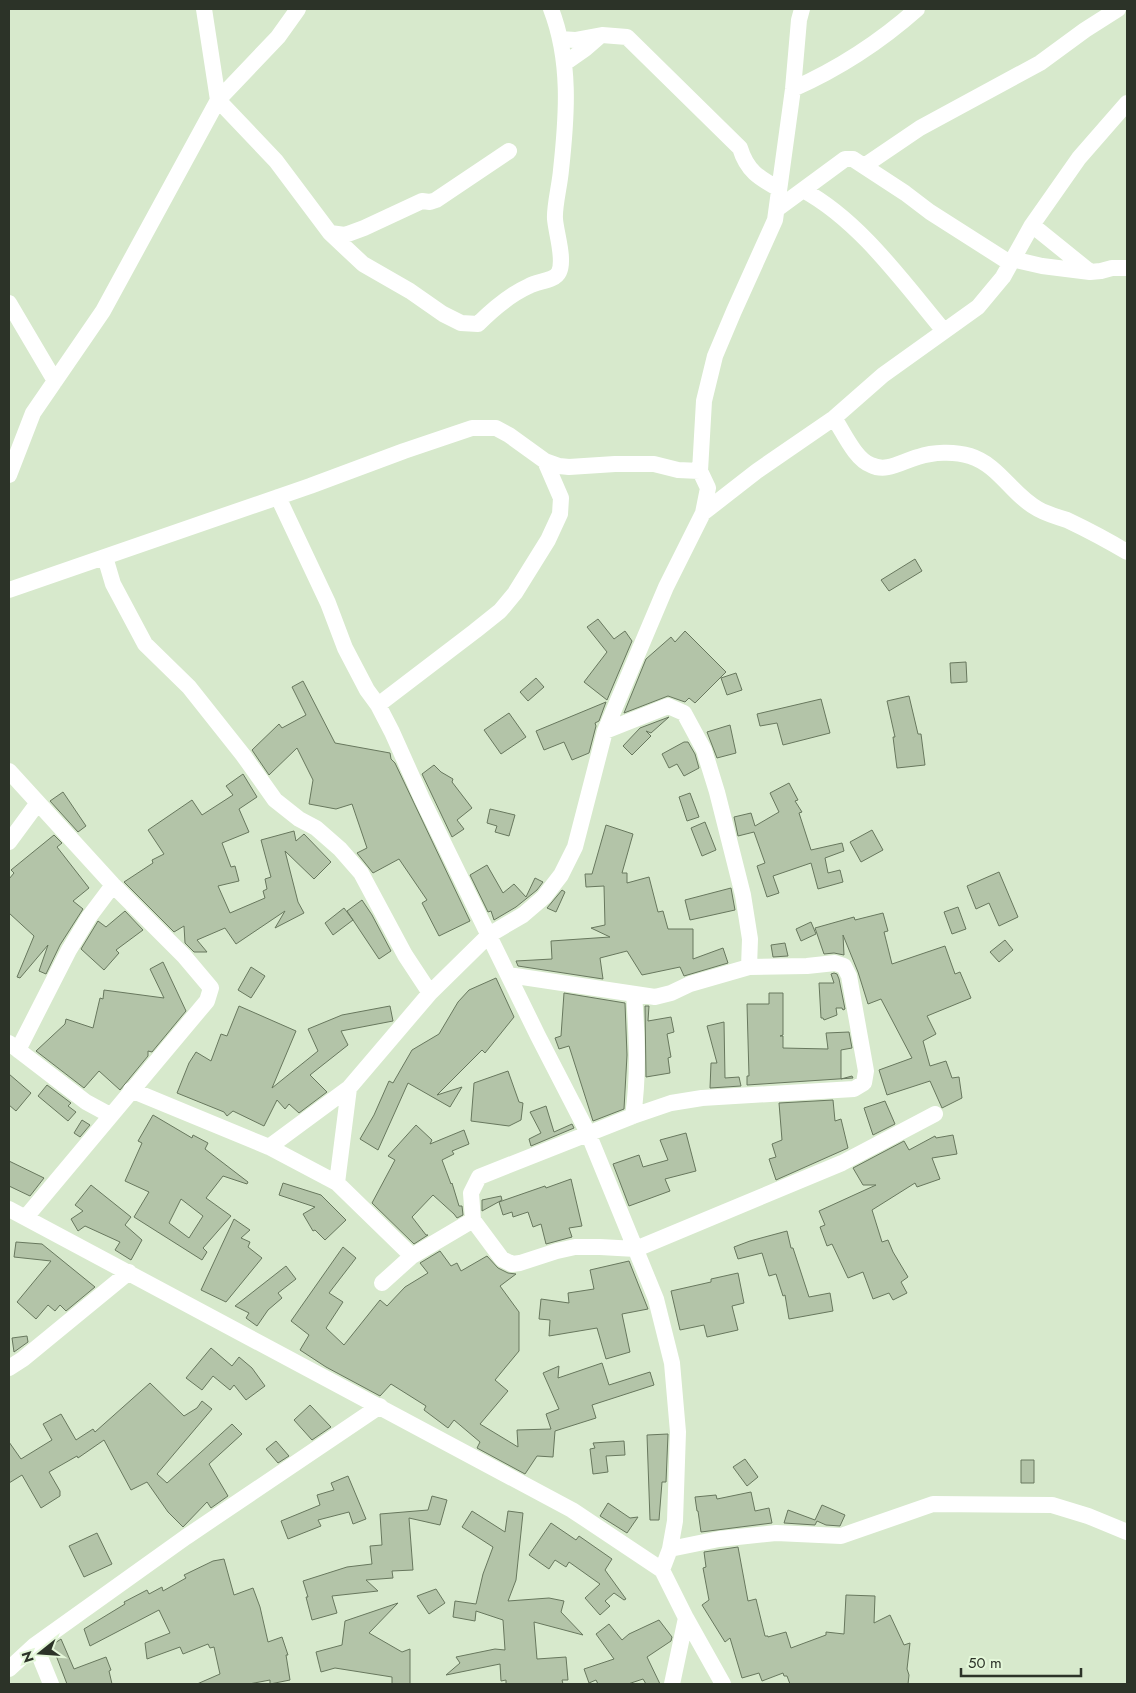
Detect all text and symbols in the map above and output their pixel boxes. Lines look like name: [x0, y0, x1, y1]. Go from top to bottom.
north arrow: [15, 1628, 65, 1678]
scale bar: [961, 1646, 1081, 1678]
text: N: [16, 1649, 39, 1665]
text: 50 m: [968, 1652, 1002, 1674]

